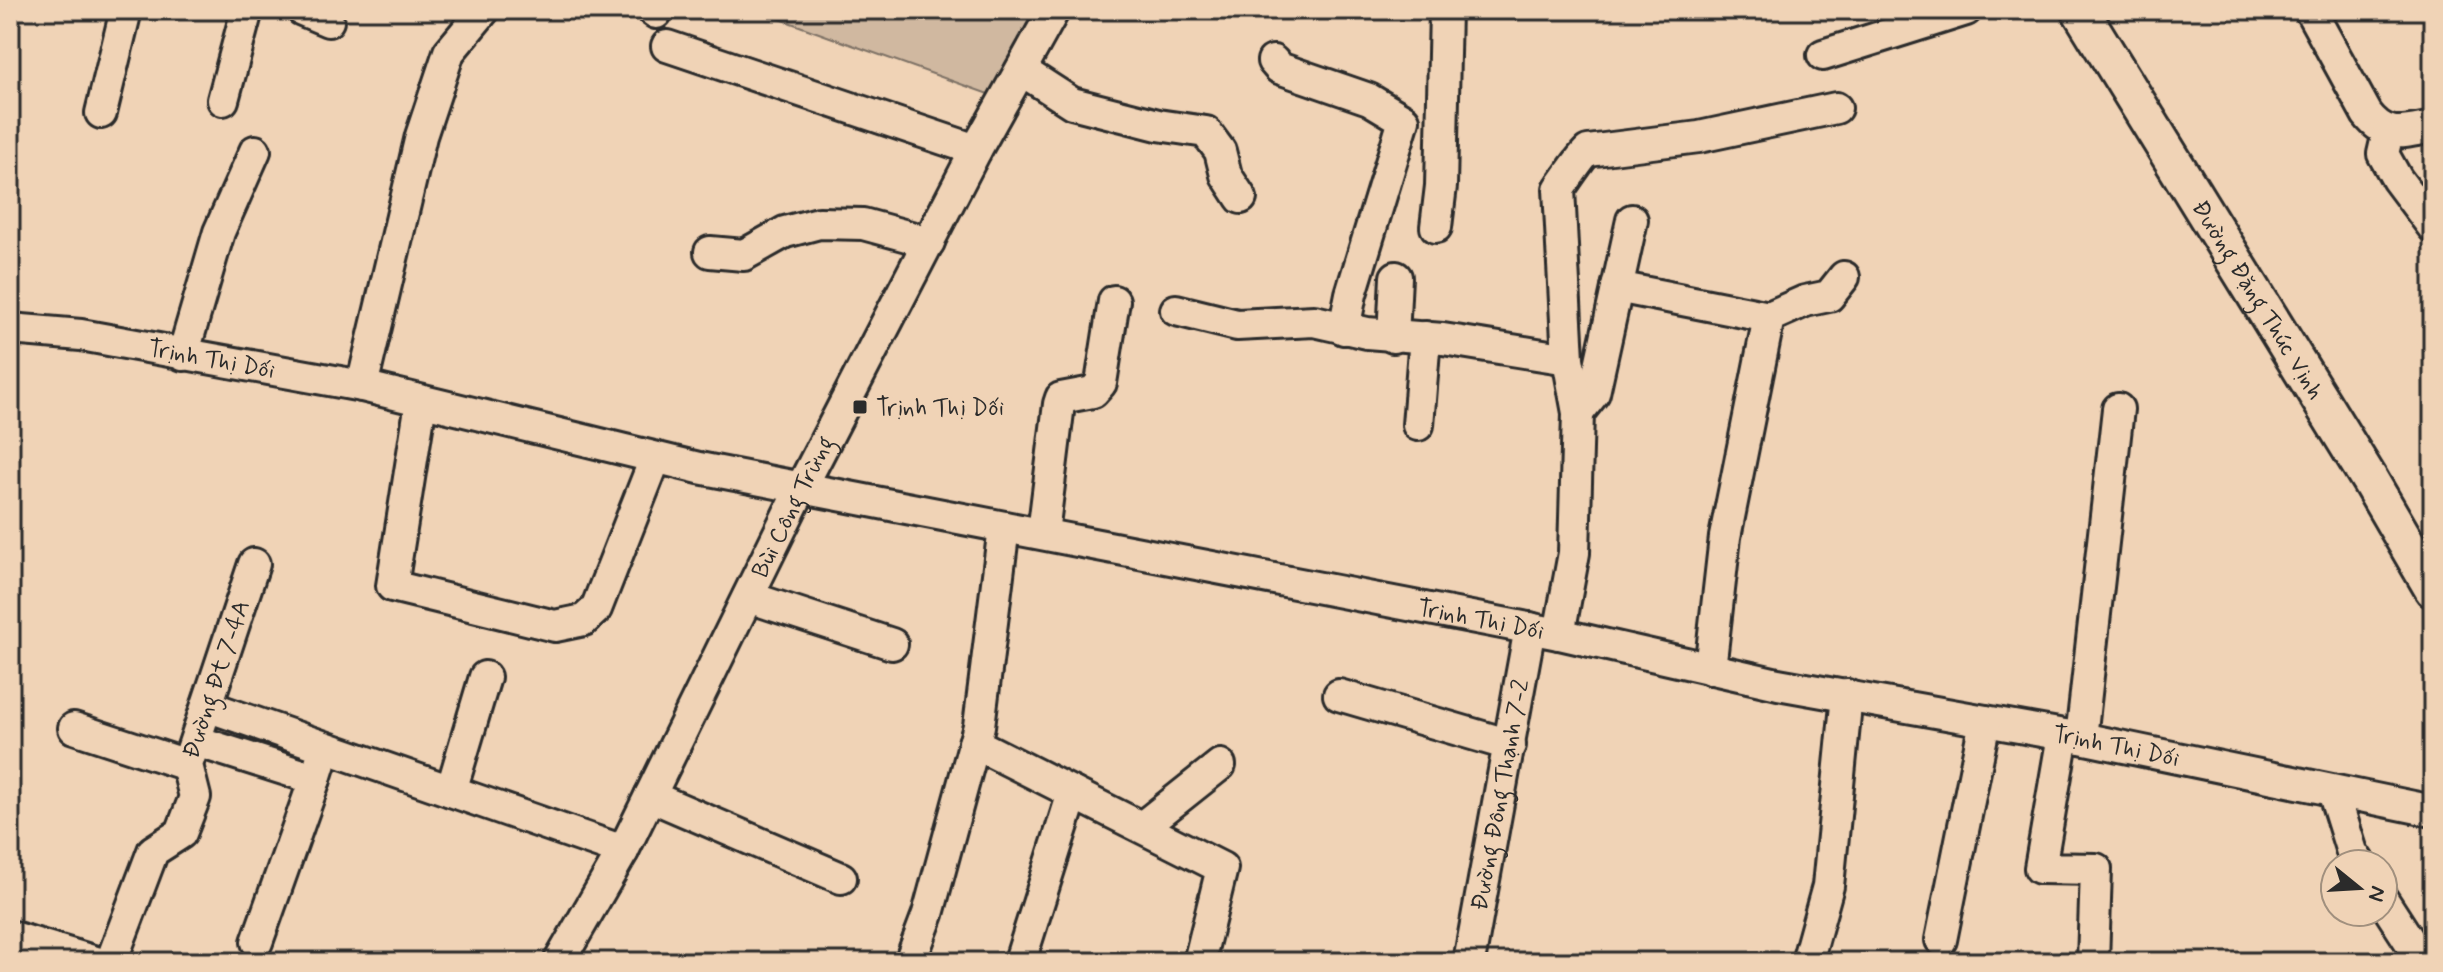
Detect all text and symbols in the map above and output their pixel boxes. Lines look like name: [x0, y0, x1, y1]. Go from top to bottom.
street label: Đường Đặng Thúc Vịnh: [2184, 195, 2330, 406]
street label: Trịnh Thị Dối: [145, 333, 277, 387]
place label: Trịnh Thị Dối: [876, 393, 1004, 424]
marker: Trịnh Thị Dối: [851, 398, 869, 416]
street label: Bùi Công Trừng: [745, 431, 845, 583]
street label: Trịnh Thị Dối: [1415, 593, 1547, 648]
street label: Đường Đt 7-4A: [176, 596, 258, 763]
street label: Đường Đông Thạnh 7-2: [1465, 677, 1537, 913]
street label: Trịnh Thị Dối: [2050, 719, 2182, 775]
north arrow: [2319, 848, 2399, 928]
text: N: [2361, 882, 2392, 905]

